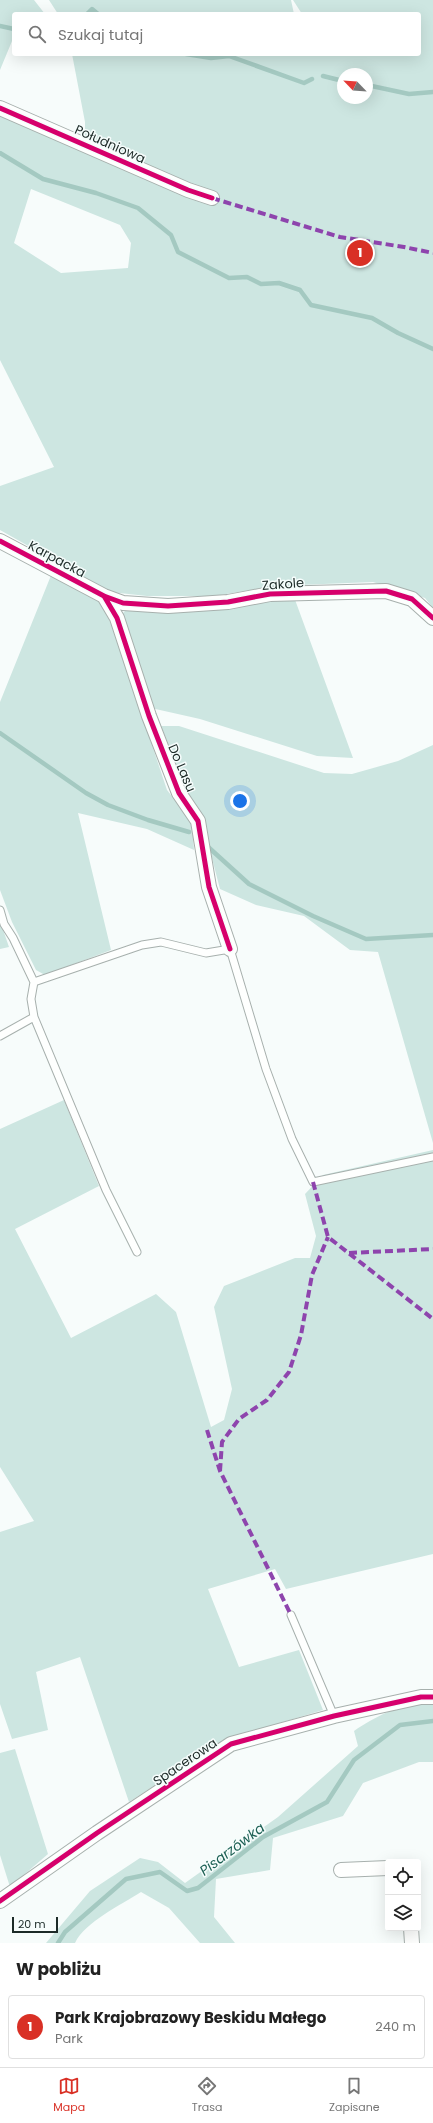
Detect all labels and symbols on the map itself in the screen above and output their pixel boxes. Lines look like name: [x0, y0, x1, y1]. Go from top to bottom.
north arrow: [337, 68, 373, 104]
street label: Południowa: [72, 120, 148, 168]
pin: 1: [347, 238, 373, 268]
street label: Karpacka: [25, 536, 89, 582]
street label: Zakole: [261, 573, 305, 595]
street label: Do Lasu: [163, 741, 201, 795]
your location: [230, 791, 250, 811]
street label: Spacerowa: [149, 1733, 221, 1791]
water label: Pisarzówka: [195, 1818, 269, 1880]
scale bar: [12, 1915, 58, 1934]

